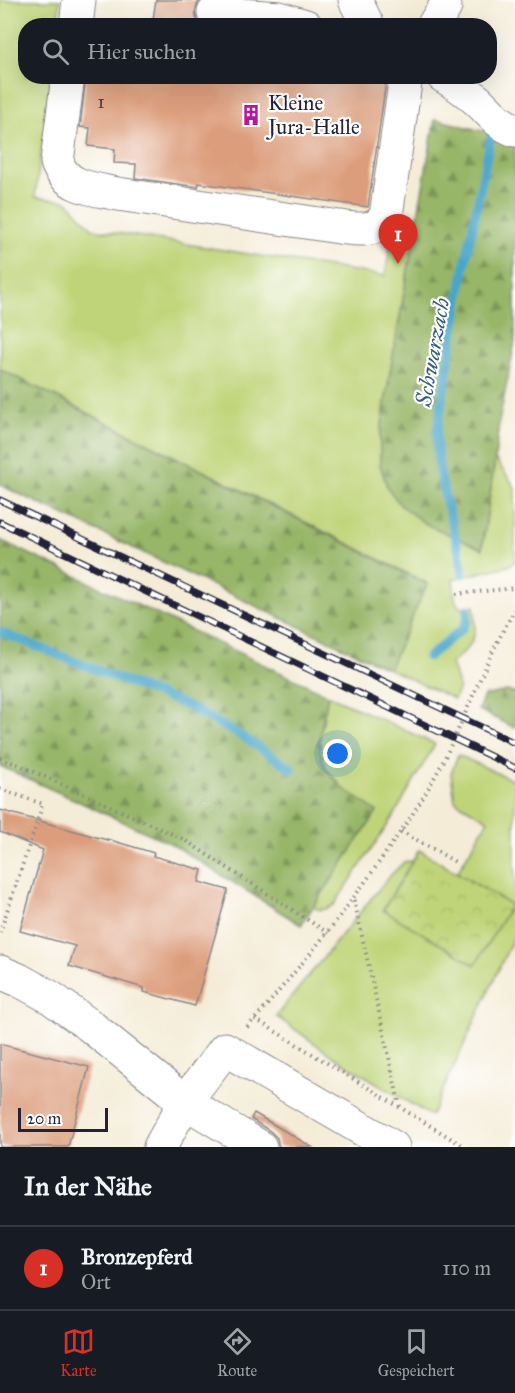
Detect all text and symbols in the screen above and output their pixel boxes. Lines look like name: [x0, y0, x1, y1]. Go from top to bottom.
search box: [18, 18, 497, 84]
icon: search: [39, 35, 72, 68]
text: Hier suchen: [87, 38, 196, 65]
place label: Kleine Jura-Halle: [266, 90, 360, 140]
house number: 1: [97, 91, 105, 113]
building icon: Kleine Jura-Halle: [239, 103, 263, 127]
pin: 1: [378, 214, 418, 264]
water label: Schwarzach: [410, 296, 455, 409]
your location: [323, 739, 352, 768]
scale bar: [18, 1105, 108, 1132]
text: 20 m: [27, 1109, 61, 1128]
text: In der Nähe: [24, 1170, 152, 1202]
text: Bronzepferd: [81, 1243, 193, 1270]
text: 1: [40, 1256, 47, 1280]
text: 110 m: [443, 1256, 491, 1280]
text: Ort: [81, 1270, 111, 1294]
tab: Karte: [60, 1325, 97, 1380]
tab: Route: [217, 1325, 257, 1380]
tab: Gespeichert: [378, 1325, 455, 1380]

